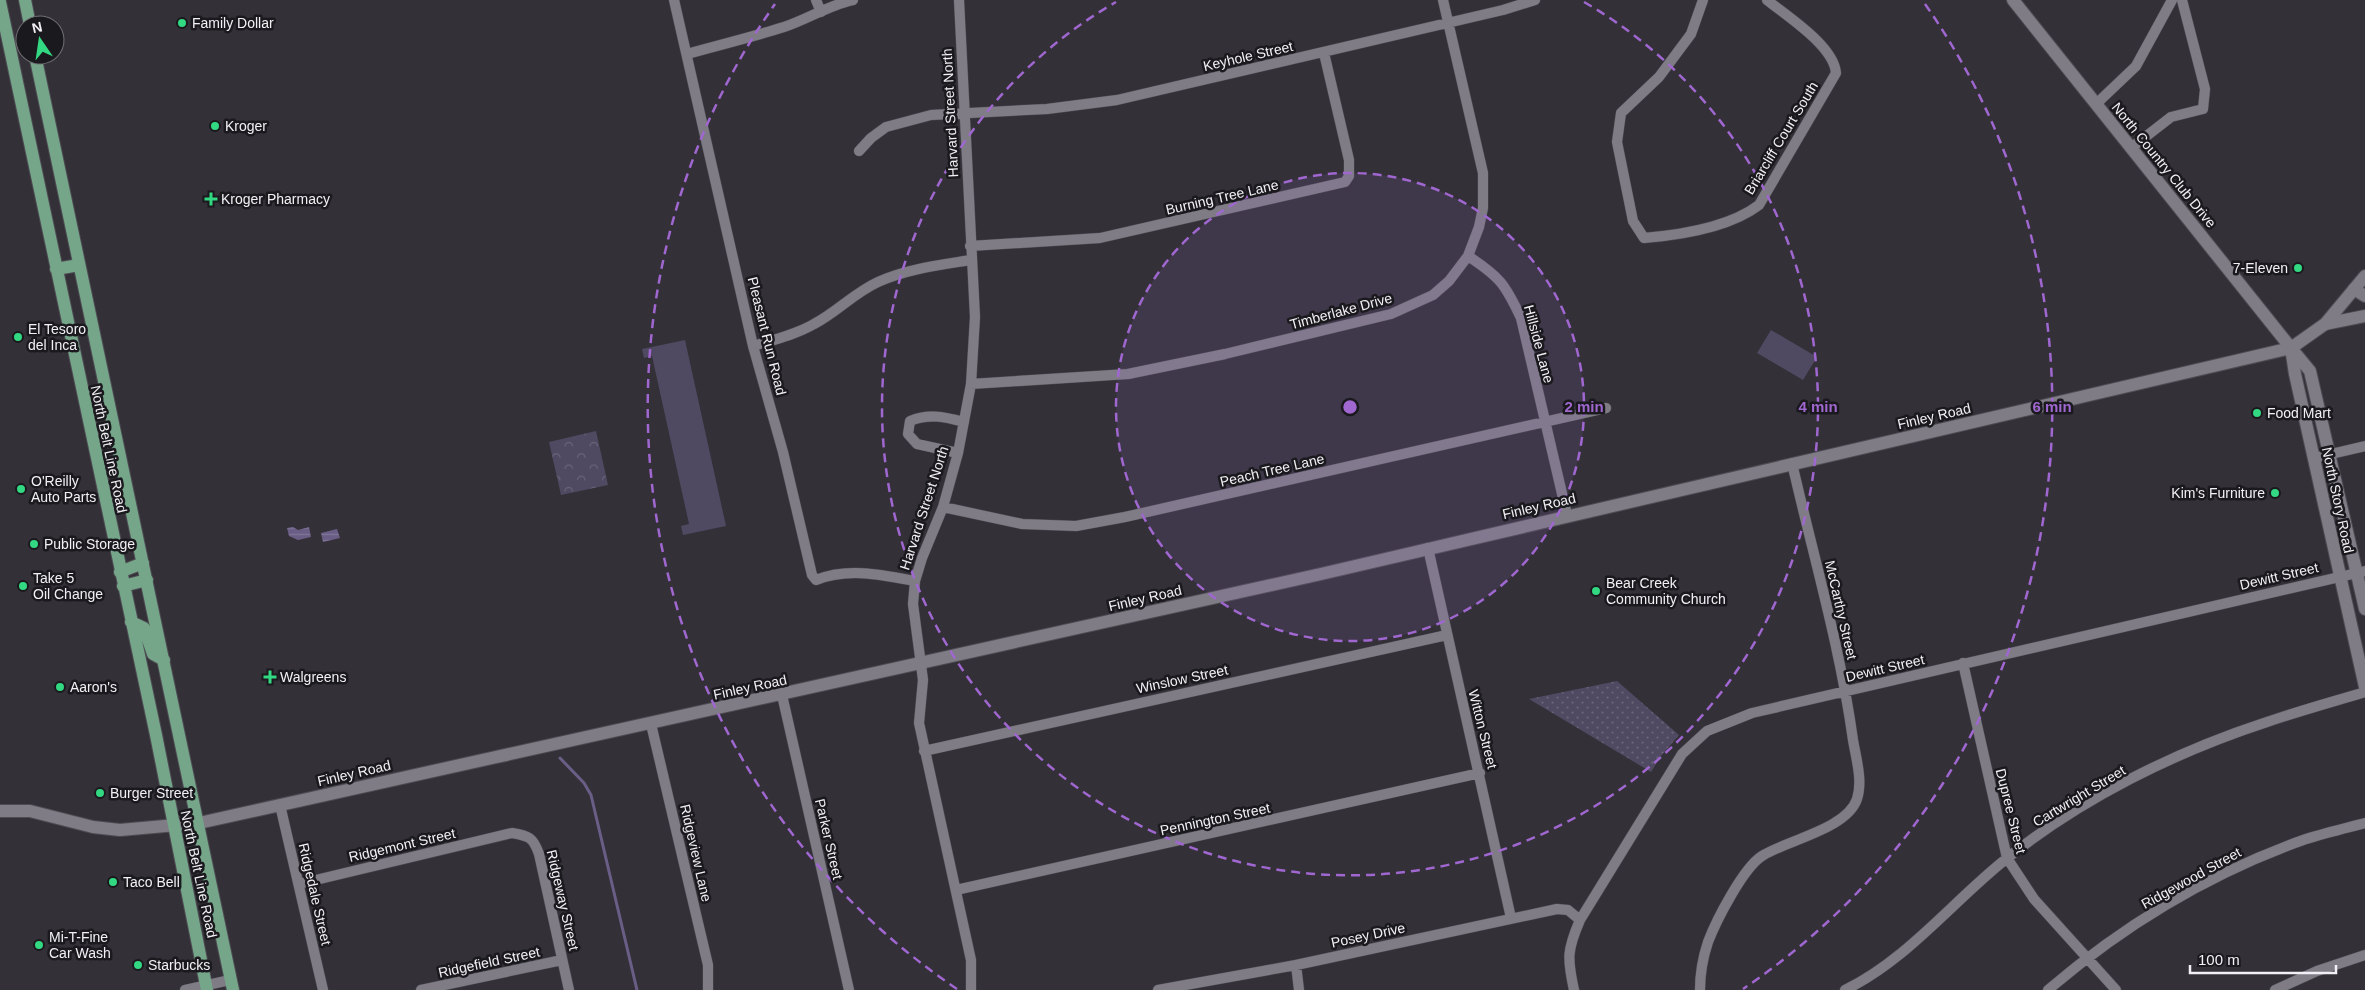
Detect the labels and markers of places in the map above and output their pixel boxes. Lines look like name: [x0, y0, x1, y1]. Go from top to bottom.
place label: Family Dollar: [192, 15, 274, 31]
marker: Family Dollar: [176, 17, 188, 29]
place label: Kroger: [225, 118, 267, 134]
marker: Kroger: [209, 120, 221, 132]
place label: Kroger Pharmacy: [221, 191, 330, 207]
marker: Kroger Pharmacy: [205, 193, 217, 205]
place label: 7-Eleven: [2233, 260, 2288, 276]
marker: 7-Eleven: [2292, 262, 2304, 274]
place label: El Tesoro del Inca: [28, 321, 86, 353]
marker: El Tesoro del Inca: [12, 331, 24, 343]
centre of rings: [1341, 398, 1359, 416]
place label: Food Mart: [2267, 405, 2331, 421]
marker: Food Mart: [2251, 407, 2263, 419]
place label: O'Reilly Auto Parts: [31, 473, 96, 505]
marker: O'Reilly Auto Parts: [15, 483, 27, 495]
place label: Kim's Furniture: [2171, 485, 2265, 501]
marker: Kim's Furniture: [2269, 487, 2281, 499]
place label: Public Storage: [44, 536, 135, 552]
marker: Public Storage: [28, 538, 40, 550]
place label: Take 5 Oil Change: [33, 570, 103, 602]
place label: Bear Creek Community Church: [1606, 575, 1726, 607]
marker: Take 5 Oil Change: [17, 580, 29, 592]
marker: Bear Creek Community Church: [1590, 585, 1602, 597]
place label: Walgreens: [280, 669, 346, 685]
marker: Walgreens: [264, 671, 276, 683]
place label: Aaron's: [70, 679, 117, 695]
marker: Aaron's: [54, 681, 66, 693]
place label: Burger Street: [110, 785, 193, 801]
marker: Burger Street: [94, 787, 106, 799]
place label: Taco Bell: [123, 874, 180, 890]
marker: Taco Bell: [107, 876, 119, 888]
place label: Mi-T-Fine Car Wash: [49, 929, 111, 961]
marker: Mi-T-Fine Car Wash: [33, 939, 45, 951]
place label: Starbucks: [148, 957, 210, 973]
marker: Starbucks: [132, 959, 144, 971]

